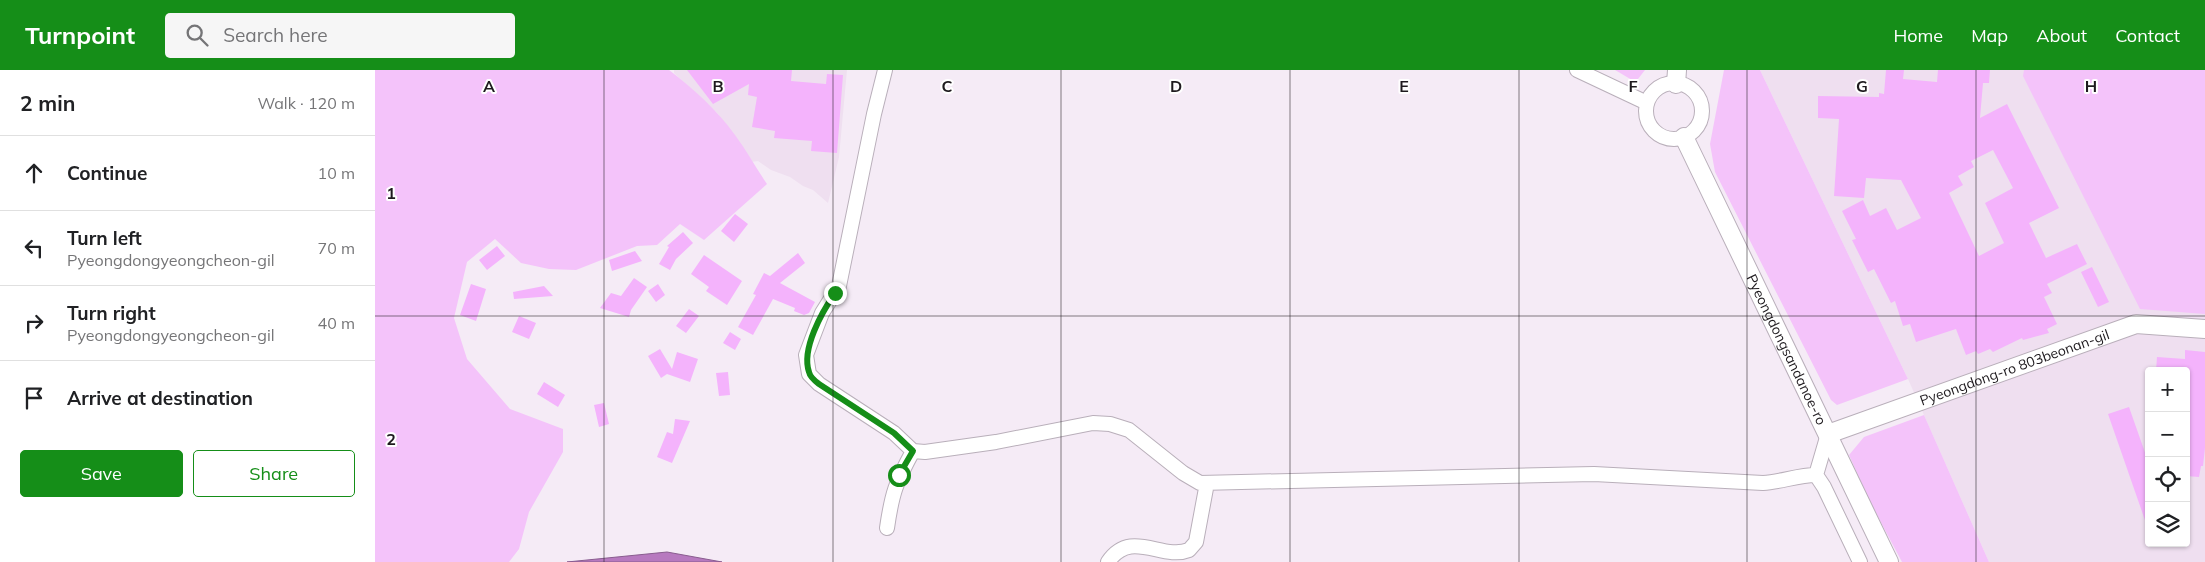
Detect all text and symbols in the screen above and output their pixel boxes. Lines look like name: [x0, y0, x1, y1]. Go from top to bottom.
search box: [165, 13, 515, 58]
text: Turnpoint: [25, 20, 135, 50]
icon: search: [183, 21, 211, 49]
text: Search here: [223, 23, 328, 47]
text: Home: [1893, 24, 1943, 47]
text: Map: [1971, 24, 2008, 47]
text: About: [2036, 24, 2087, 47]
text: Contact: [2115, 24, 2180, 47]
text: A: [483, 76, 495, 96]
text: B: [712, 76, 724, 96]
text: C: [942, 76, 953, 96]
text: D: [1170, 76, 1182, 96]
text: E: [1399, 76, 1409, 96]
text: F: [1628, 76, 1638, 96]
text: G: [1856, 76, 1868, 96]
text: H: [2085, 76, 2097, 96]
text: 2 min: [20, 90, 75, 116]
text: Walk · 120 m: [257, 93, 355, 113]
icon: ahead: [20, 159, 48, 187]
text: Continue: [67, 161, 147, 185]
text: 10 m: [318, 163, 355, 183]
text: 1: [386, 183, 396, 203]
text: Turn left: [67, 226, 142, 250]
icon: left: [20, 234, 48, 262]
text: 70 m: [318, 238, 355, 258]
text: Pyeongdongyeongcheon-gil: [67, 250, 275, 270]
street label: Pyeongdongsandanoe-ro: [1743, 271, 1831, 428]
route end: [824, 282, 847, 305]
text: Turn right: [67, 301, 156, 325]
icon: right: [20, 309, 48, 337]
text: 40 m: [318, 313, 355, 333]
text: Pyeongdongyeongcheon-gil: [67, 325, 275, 345]
street label: Pyeongdong-ro 803beonan-gil: [1917, 325, 2112, 410]
map controls: [2145, 367, 2190, 547]
button: +: [2145, 367, 2190, 412]
icon: arrive: [20, 384, 48, 412]
text: Arrive at destination: [67, 386, 253, 410]
button: −: [2145, 412, 2190, 457]
text: 2: [386, 429, 396, 449]
button: Save: [20, 450, 183, 497]
button: Share: [193, 450, 355, 497]
button: locate: [2145, 457, 2190, 502]
route start: [888, 464, 911, 487]
button: layers: [2145, 502, 2190, 547]

